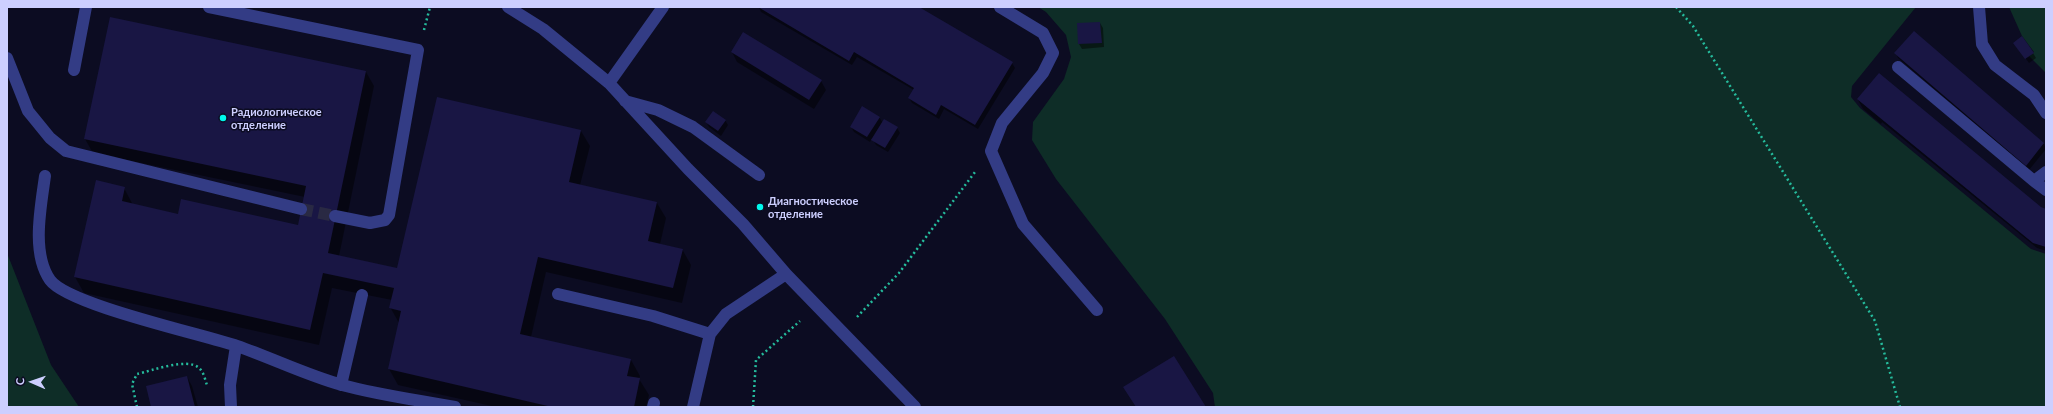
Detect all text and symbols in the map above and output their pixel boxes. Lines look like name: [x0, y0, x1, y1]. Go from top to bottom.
place label: Радиологическое отделение: [231, 105, 322, 131]
marker: Радиологическое отделение: [218, 113, 228, 123]
place label: Диагностическое отделение: [768, 194, 858, 220]
marker: Диагностическое отделение: [755, 202, 765, 212]
north arrow: [12, 362, 52, 402]
text: С: [13, 378, 26, 385]

